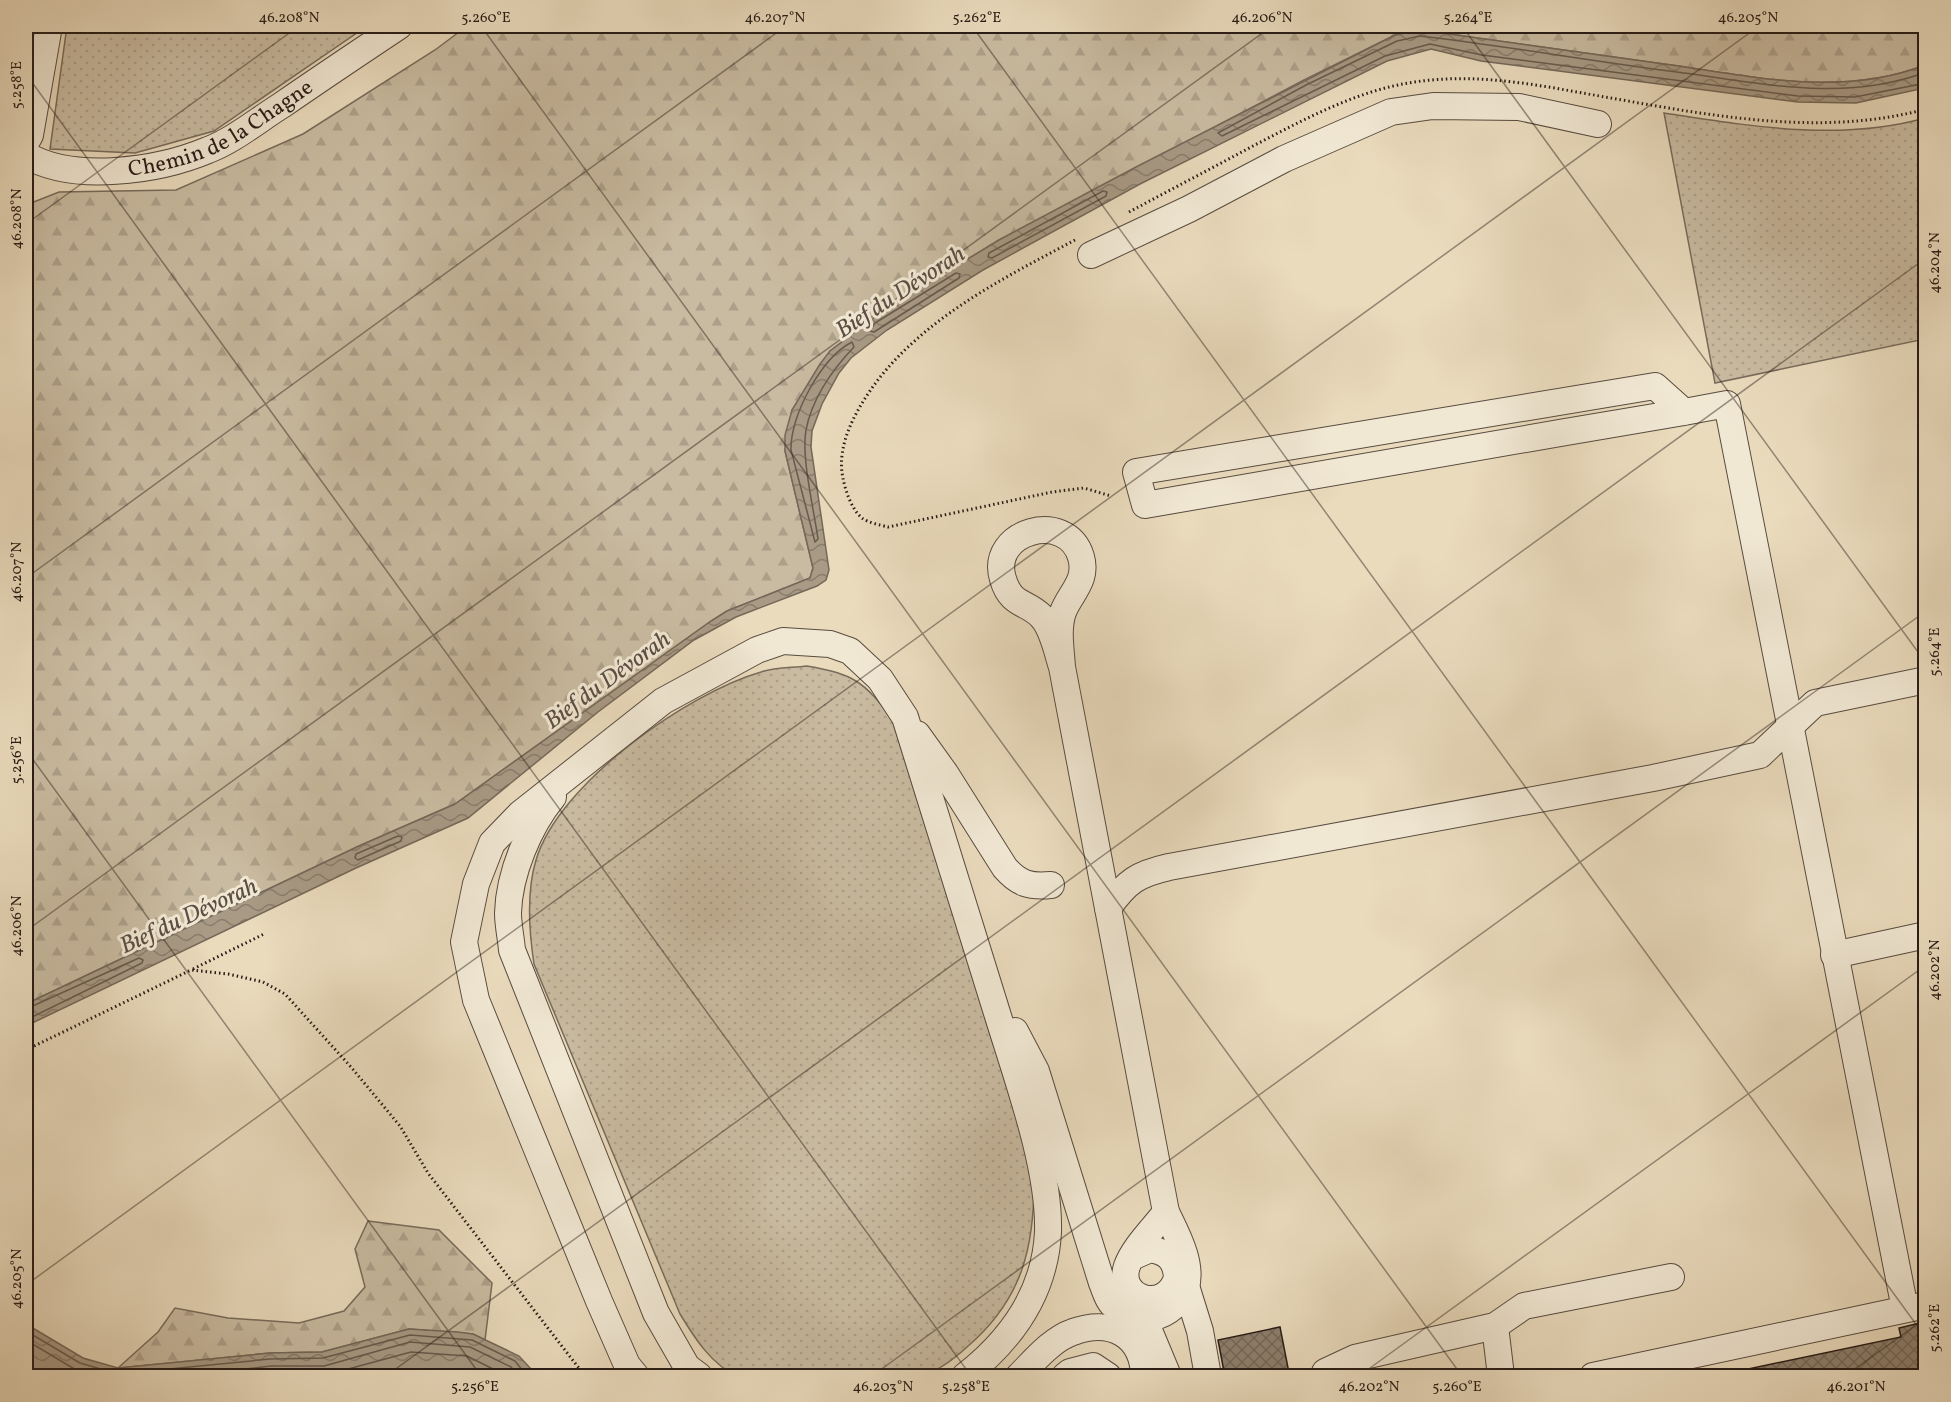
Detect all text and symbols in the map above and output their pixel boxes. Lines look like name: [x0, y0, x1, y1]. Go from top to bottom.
text: 46.208°N: [258, 8, 320, 29]
text: 5.260°E: [461, 8, 511, 29]
text: 46.207°N: [745, 8, 805, 29]
text: 5.262°E: [953, 8, 1001, 29]
text: 46.206°N: [1231, 8, 1293, 29]
text: 5.264°E: [1443, 8, 1493, 29]
text: 46.205°N: [1718, 8, 1778, 29]
text: 5.258°E: [7, 61, 28, 109]
street label: Chemin de la Chagne: [126, 72, 320, 185]
text: 46.208°N: [7, 188, 28, 250]
text: 46.204°N: [1925, 232, 1946, 294]
water label: Bief du Dévorah: [830, 238, 973, 348]
text: 46.207°N: [7, 542, 28, 602]
water label: Bief du Dévorah: [538, 624, 678, 738]
text: 5.264°E: [1925, 627, 1946, 677]
text: 5.256°E: [7, 736, 28, 784]
water label: Bief du Dévorah: [115, 870, 263, 964]
text: 46.206°N: [7, 895, 28, 957]
text: 46.202°N: [1925, 939, 1946, 1001]
text: 46.205°N: [7, 1249, 28, 1309]
text: 5.262°E: [1925, 1304, 1946, 1352]
text: 5.256°E: [451, 1377, 499, 1398]
text: 46.203°N: [853, 1377, 913, 1398]
text: 5.258°E: [942, 1377, 990, 1398]
text: 46.202°N: [1338, 1377, 1400, 1398]
text: 5.260°E: [1432, 1377, 1482, 1398]
text: 46.201°N: [1826, 1377, 1886, 1398]

